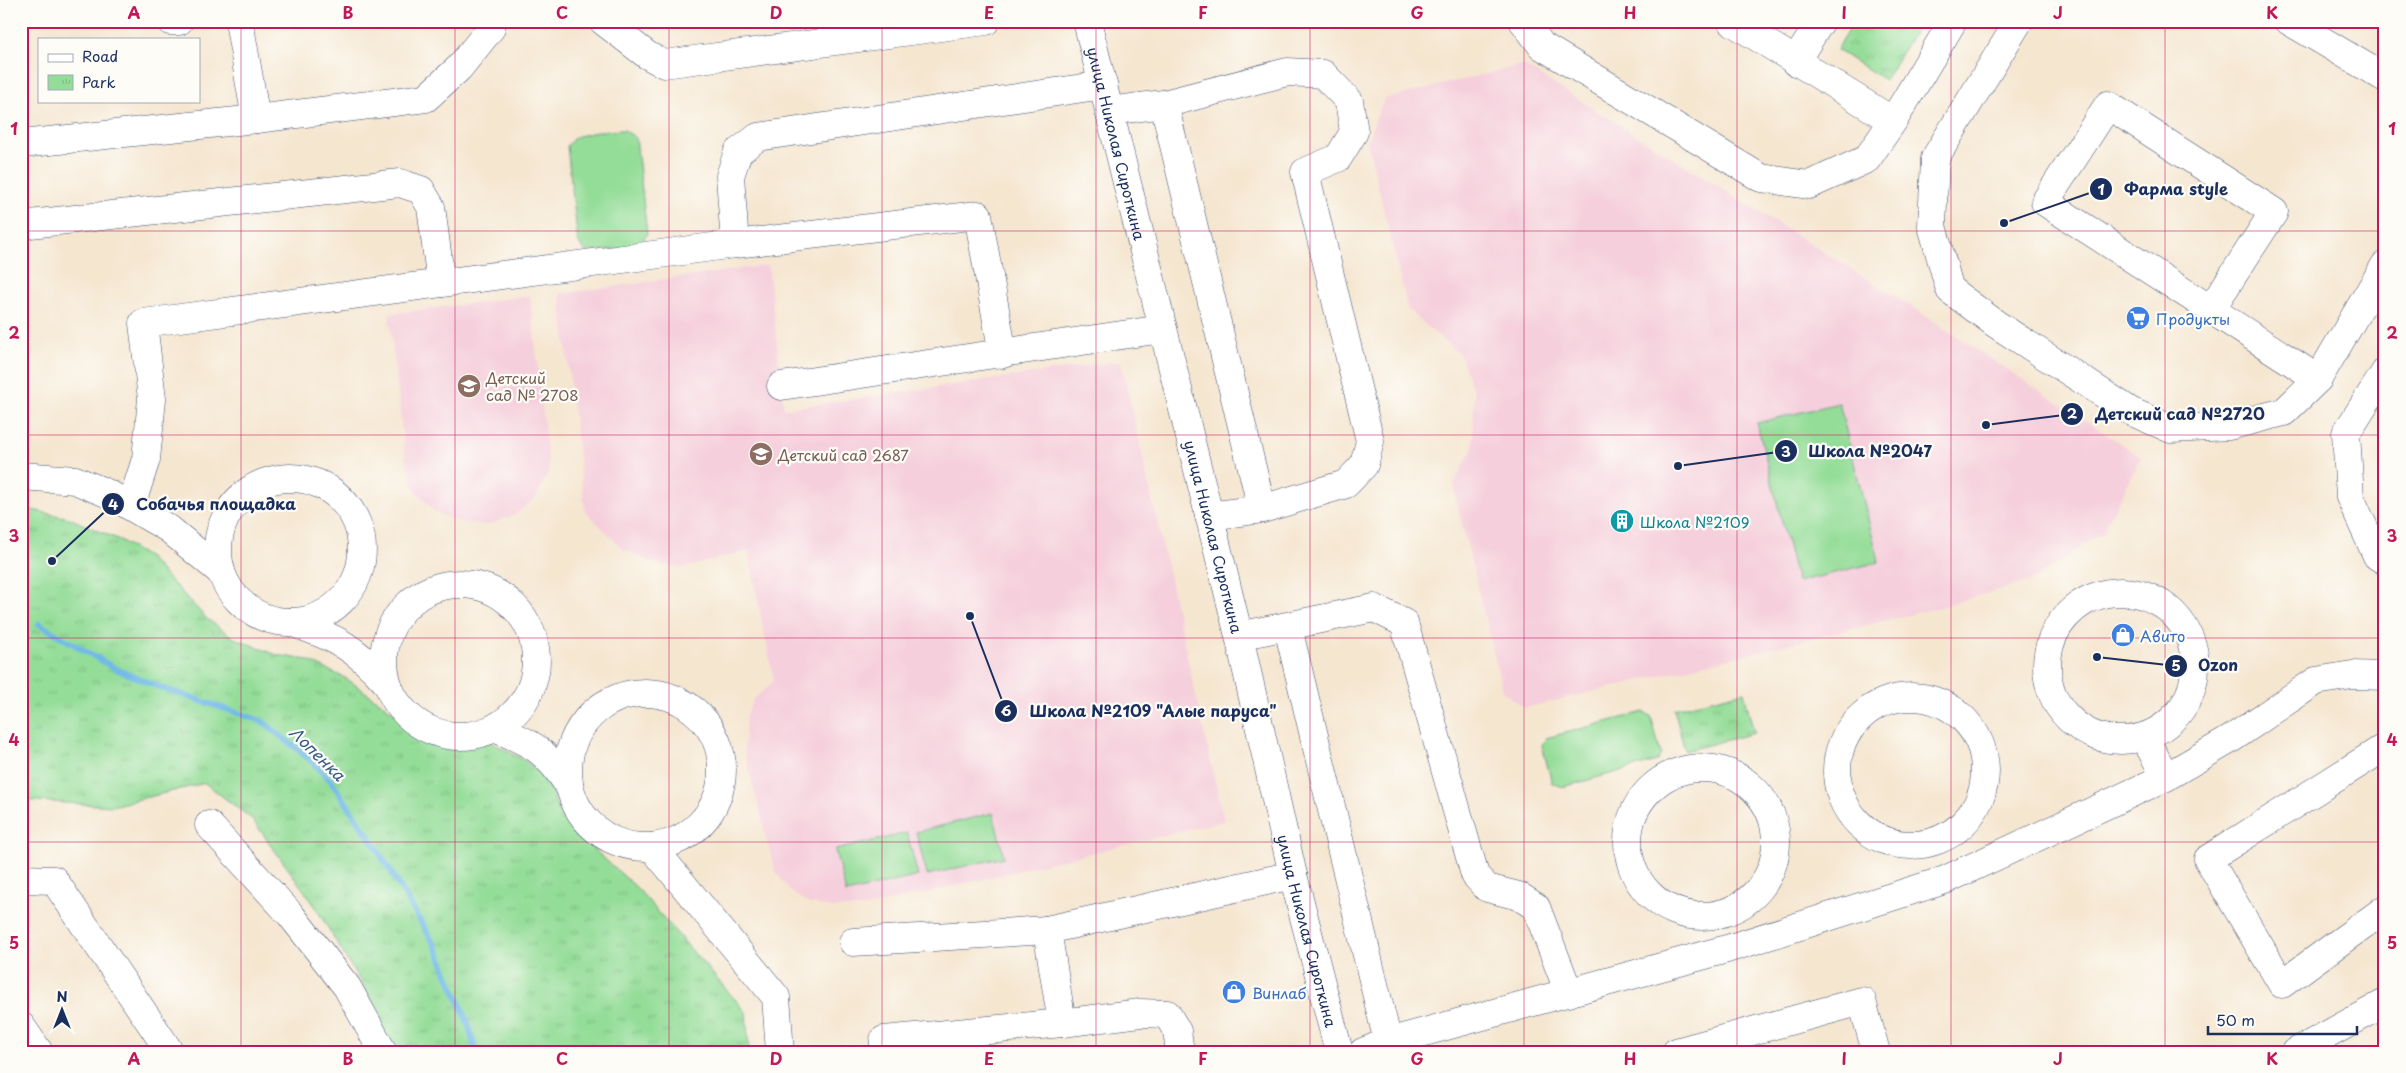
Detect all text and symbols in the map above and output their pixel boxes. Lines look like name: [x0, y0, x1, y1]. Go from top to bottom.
text: A: [128, 0, 141, 24]
text: B: [343, 0, 354, 24]
text: C: [556, 0, 568, 24]
text: D: [770, 0, 782, 24]
text: E: [984, 0, 994, 24]
text: F: [1198, 0, 1208, 24]
text: G: [1410, 0, 1424, 24]
text: H: [1624, 0, 1636, 24]
text: I: [1841, 0, 1847, 24]
text: J: [2053, 0, 2063, 24]
text: K: [2266, 0, 2278, 24]
legend: [38, 38, 200, 102]
text: Road: [82, 44, 118, 67]
street label: улица Николая Сироткина: [1082, 44, 1152, 243]
text: Park: [82, 70, 116, 93]
text: 1: [10, 116, 18, 140]
text: 1: [2388, 116, 2396, 140]
callout: Фарма style: [2089, 174, 2238, 205]
text: Фарма style: [2124, 176, 2228, 200]
text: 1: [2097, 177, 2105, 200]
supermarket icon: Продукты: [2125, 305, 2151, 331]
place label: Продукты: [2156, 307, 2230, 330]
text: 2: [8, 320, 20, 344]
text: 2: [2386, 320, 2398, 344]
place label: Детский сад № 2708: [485, 366, 579, 406]
school or university icon: Детский сад № 2708: [456, 373, 482, 399]
callout: Детский сад №2720: [2060, 399, 2275, 430]
text: 2: [2067, 401, 2078, 424]
text: Детский сад №2720: [2094, 401, 2265, 425]
callout: Школа №2047: [1773, 436, 1943, 467]
street label: улица Николая Сироткина: [1179, 438, 1249, 636]
text: Школа №2047: [1808, 438, 1932, 462]
text: 3: [1781, 439, 1791, 462]
school or university icon: Детский сад 2687: [748, 441, 774, 467]
place label: Детский сад 2687: [777, 443, 909, 466]
callout: Собачья площадка: [101, 489, 306, 520]
text: Собачья площадка: [136, 491, 296, 515]
text: 4: [108, 492, 118, 515]
building icon: Школа №2109: [1609, 508, 1635, 534]
place label: Школа №2109: [1640, 510, 1749, 533]
text: 3: [9, 523, 19, 547]
text: 3: [2387, 523, 2397, 547]
shop icon: Авито: [2110, 622, 2136, 648]
place label: Авито: [2140, 624, 2185, 647]
callout: Ozon: [2163, 650, 2248, 681]
text: Ozon: [2198, 652, 2238, 676]
text: 5: [2171, 653, 2181, 676]
callout: Школа №2109 "Алые паруса": [994, 695, 1288, 726]
text: 6: [1001, 698, 1012, 721]
text: Школа №2109 "Алые паруса": [1029, 698, 1277, 722]
water label: Лопенка: [285, 720, 352, 786]
text: 4: [9, 727, 20, 751]
text: 4: [2387, 727, 2398, 751]
street label: улица Николая Сироткина: [1273, 832, 1344, 1030]
text: 5: [9, 930, 19, 954]
text: 5: [2387, 930, 2397, 954]
shop icon: Винлаб: [1221, 979, 1247, 1005]
place label: Винлаб: [1252, 981, 1306, 1004]
north arrow: [38, 986, 88, 1036]
text: N: [56, 986, 68, 1007]
scale bar: [2208, 1003, 2357, 1035]
text: 50 m: [2216, 1008, 2255, 1031]
text: A: [128, 1046, 141, 1070]
text: B: [343, 1046, 354, 1070]
text: C: [556, 1046, 568, 1070]
text: D: [770, 1046, 782, 1070]
text: E: [984, 1046, 994, 1070]
text: F: [1198, 1046, 1208, 1070]
text: G: [1410, 1046, 1424, 1070]
text: H: [1624, 1046, 1636, 1070]
text: I: [1841, 1046, 1847, 1070]
text: J: [2053, 1046, 2063, 1070]
text: K: [2266, 1046, 2278, 1070]

